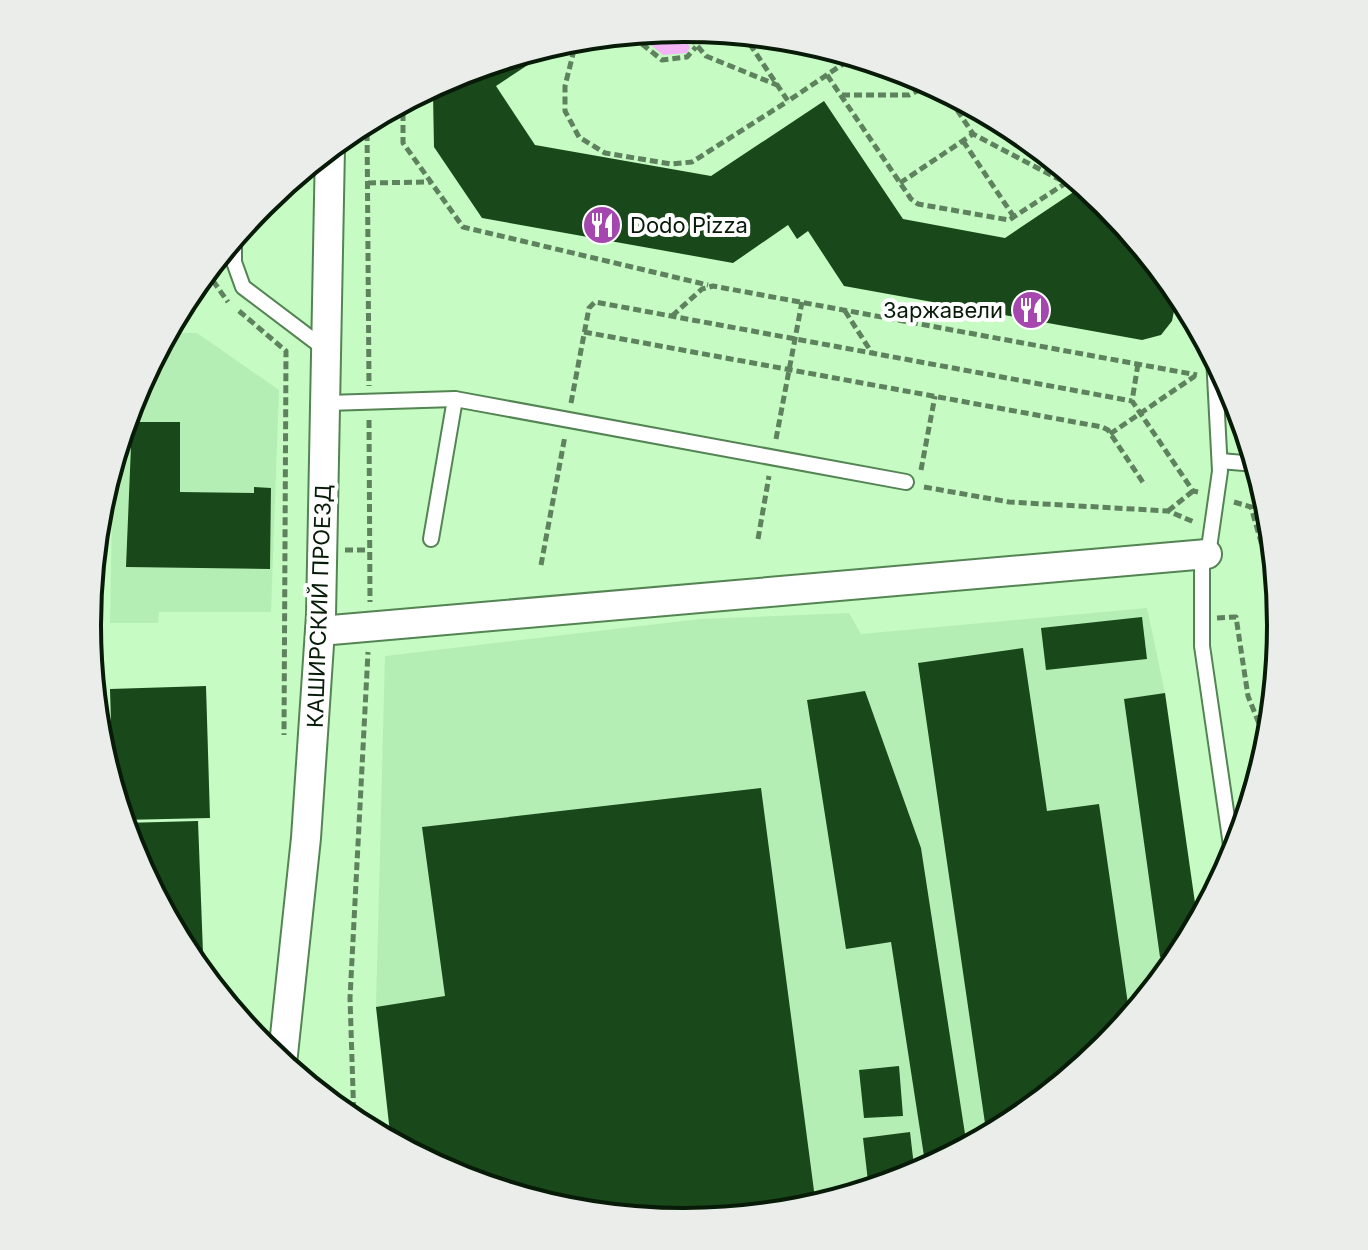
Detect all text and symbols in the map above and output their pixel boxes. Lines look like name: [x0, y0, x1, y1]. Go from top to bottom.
restaurant icon: Dodo Pizza: [581, 204, 623, 246]
place label: Dodo Pizza: [630, 212, 748, 238]
restaurant icon: Заржавели: [1010, 289, 1052, 331]
place label: Заржавели: [883, 297, 1003, 323]
street label: КАШИРСКИЙ ПРОЕЗД: [302, 484, 336, 728]

